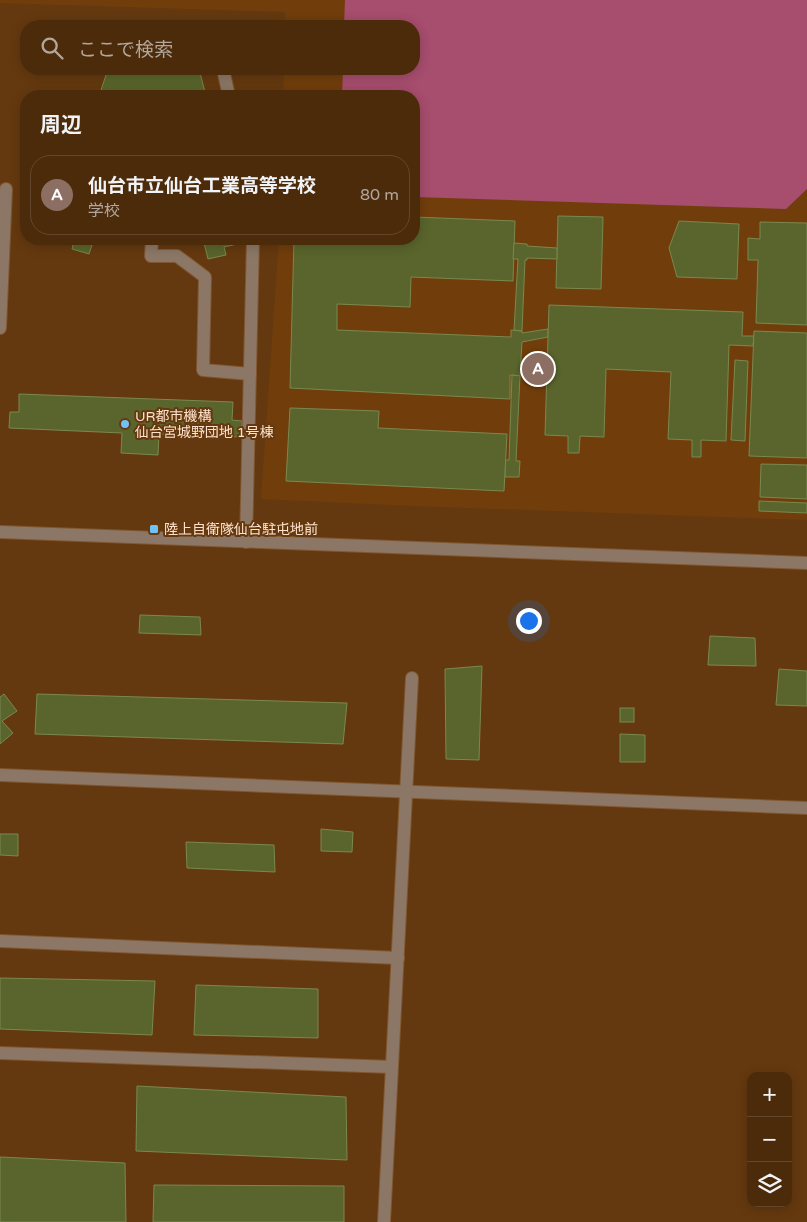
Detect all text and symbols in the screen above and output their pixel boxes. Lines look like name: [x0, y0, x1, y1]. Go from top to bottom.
search box: [20, 20, 420, 75]
icon: search: [38, 34, 66, 62]
text: ここで検索: [78, 39, 173, 61]
text: 周辺: [40, 113, 82, 138]
text: 仙台市立仙台工業高等学校: [88, 175, 316, 197]
text: A: [51, 185, 63, 205]
text: 80 m: [360, 185, 399, 205]
text: 学校: [88, 201, 120, 221]
pin: A: [522, 350, 554, 388]
place label: UR都市機構 仙台宮城野団地 1号棟: [135, 408, 273, 441]
marker: UR都市機構 仙台宮城野団地 1号棟: [119, 418, 131, 430]
place label: 陸上自衛隊仙台駐屯地前: [164, 521, 318, 538]
marker: 陸上自衛隊仙台駐屯地前: [148, 523, 160, 535]
your location: [516, 608, 542, 634]
map controls: [747, 1072, 792, 1207]
button: +: [747, 1072, 792, 1117]
button: −: [747, 1117, 792, 1162]
button: layers: [747, 1162, 792, 1207]

